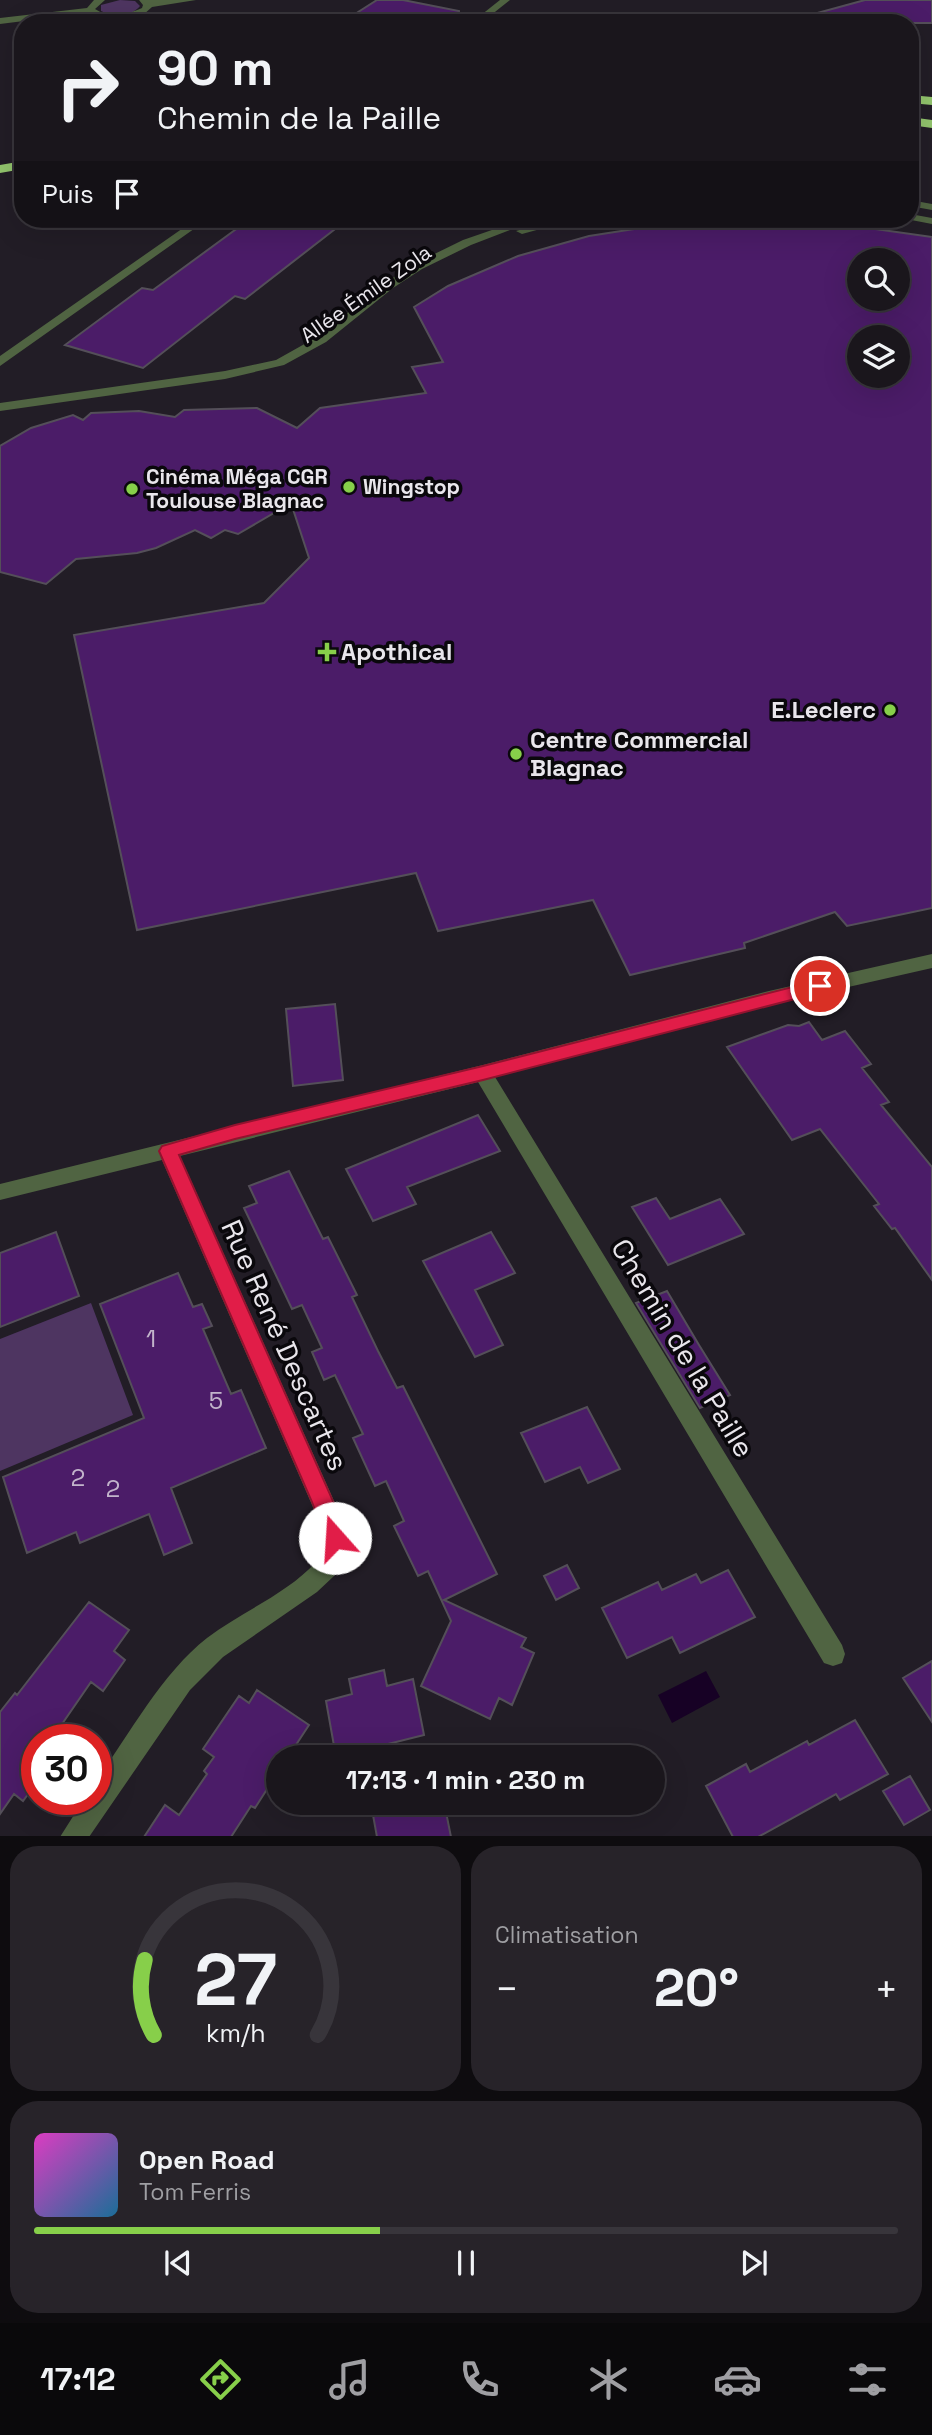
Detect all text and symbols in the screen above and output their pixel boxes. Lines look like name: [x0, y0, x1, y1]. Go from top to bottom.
text: 90 m: [157, 37, 273, 99]
icon: right: [42, 42, 133, 133]
text: Chemin de la Paille: [157, 98, 441, 138]
icon: arrive: [108, 175, 146, 213]
text: Puis: [42, 177, 94, 211]
street label: Allée Émile Zola: [295, 238, 436, 349]
map controls: [847, 248, 910, 388]
button: search: [847, 248, 910, 311]
button: layers: [847, 325, 910, 388]
place label: Cinéma Méga CGR Toulouse Blagnac: [146, 463, 328, 514]
place label: Wingstop: [363, 473, 460, 500]
marker: Wingstop: [341, 479, 357, 495]
marker: Cinéma Méga CGR Toulouse Blagnac: [124, 481, 140, 497]
place label: Apothical: [341, 636, 452, 667]
marker: Apothical: [319, 644, 335, 660]
place label: E.Leclerc: [771, 694, 876, 725]
marker: E.Leclerc: [882, 702, 898, 718]
place label: Centre Commercial Blagnac: [530, 724, 748, 783]
marker: Centre Commercial Blagnac: [508, 746, 524, 762]
pin: [790, 956, 850, 1016]
icon: arrive: [801, 967, 839, 1005]
street label: Rue René Descartes: [213, 1214, 357, 1476]
street label: Chemin de la Paille: [604, 1232, 762, 1464]
house number: 1: [146, 1323, 156, 1354]
house number: 5: [209, 1385, 223, 1416]
house number: 2: [71, 1462, 85, 1493]
house number: 2: [106, 1473, 120, 1504]
position arrow: [298, 1501, 372, 1575]
speed limit sign: 30: [21, 1724, 112, 1815]
text: 17:13 · 1 min · 230 m: [346, 1763, 585, 1797]
text: Climatisation: [495, 1920, 639, 1950]
text: 27: [194, 1933, 277, 2026]
text: 20°: [654, 1955, 739, 2021]
text: −: [495, 1965, 519, 2013]
text: +: [874, 1965, 898, 2013]
text: km/h: [206, 2016, 265, 2048]
text: Open Road: [139, 2143, 275, 2177]
text: Tom Ferris: [139, 2177, 251, 2207]
icon: previous: [159, 2244, 197, 2282]
icon: pause: [447, 2244, 485, 2282]
icon: next: [735, 2244, 773, 2282]
icon: directions: [196, 2355, 245, 2404]
icon: music: [325, 2355, 374, 2404]
icon: phone: [455, 2355, 504, 2404]
icon: climate: [584, 2355, 633, 2404]
icon: car: [713, 2355, 762, 2404]
icon: filters: [843, 2355, 892, 2404]
text: 17:12: [40, 2359, 115, 2399]

